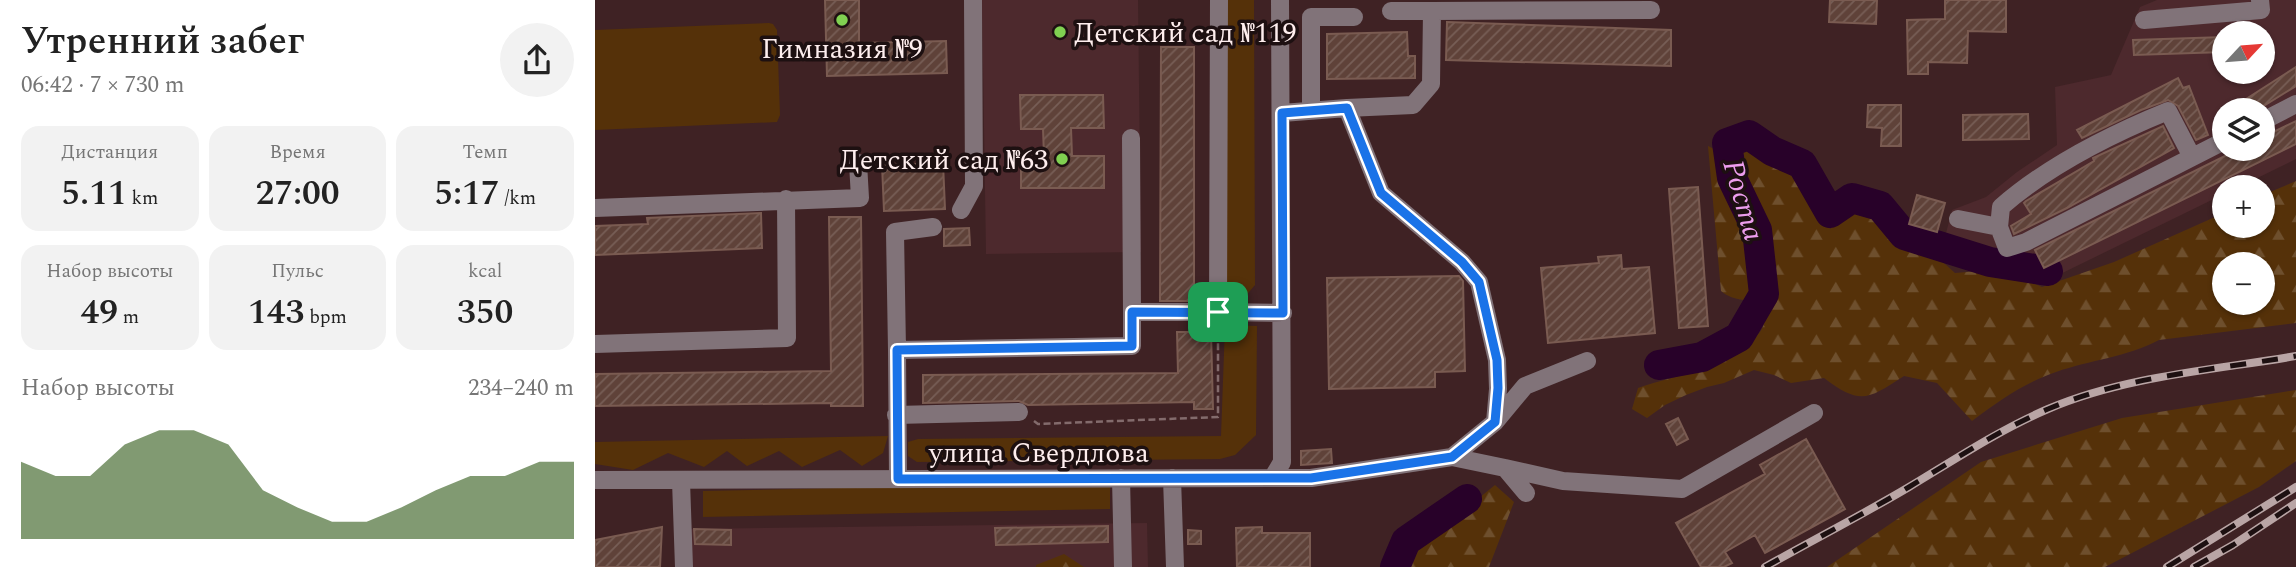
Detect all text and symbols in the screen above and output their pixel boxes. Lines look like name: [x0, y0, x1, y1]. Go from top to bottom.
marker: Гимназия №9: [834, 12, 850, 28]
place label: Детский сад №119: [1074, 12, 1296, 55]
text: Утренний забег: [21, 13, 304, 71]
north arrow: [2212, 21, 2275, 84]
map controls: [2212, 21, 2275, 315]
button: share: [500, 23, 574, 97]
marker: Детский сад №119: [1052, 24, 1068, 40]
place label: Гимназия №9: [761, 28, 923, 71]
text: 06:42 · 7 × 730 m: [21, 68, 185, 103]
button: layers: [2212, 98, 2275, 161]
text: Дистанция: [61, 138, 158, 167]
text: Время: [269, 138, 326, 167]
text: Темп: [462, 138, 508, 167]
place label: Детский сад №63: [840, 139, 1048, 182]
marker: Детский сад №63: [1054, 151, 1070, 167]
water label: Роста: [1710, 154, 1777, 246]
text: 5.11: [61, 167, 127, 220]
text: 27:00: [255, 167, 340, 220]
text: 5:17: [434, 167, 500, 220]
button: +: [2212, 175, 2275, 238]
text: km: [127, 184, 158, 213]
text: /km: [500, 184, 536, 213]
button: −: [2212, 252, 2275, 315]
text: Набор высоты: [46, 257, 173, 286]
text: Пульс: [271, 257, 324, 286]
text: kcal: [468, 257, 502, 286]
pin: [1188, 282, 1248, 342]
text: 49: [81, 286, 118, 339]
text: 143: [248, 286, 304, 339]
text: 350: [457, 286, 513, 339]
icon: arrive: [1199, 293, 1237, 331]
text: m: [118, 303, 139, 332]
text: bpm: [304, 303, 347, 332]
text: Набор высоты: [21, 371, 175, 406]
text: 234–240 m: [468, 371, 574, 406]
street label: улица Свердлова: [928, 432, 1149, 475]

